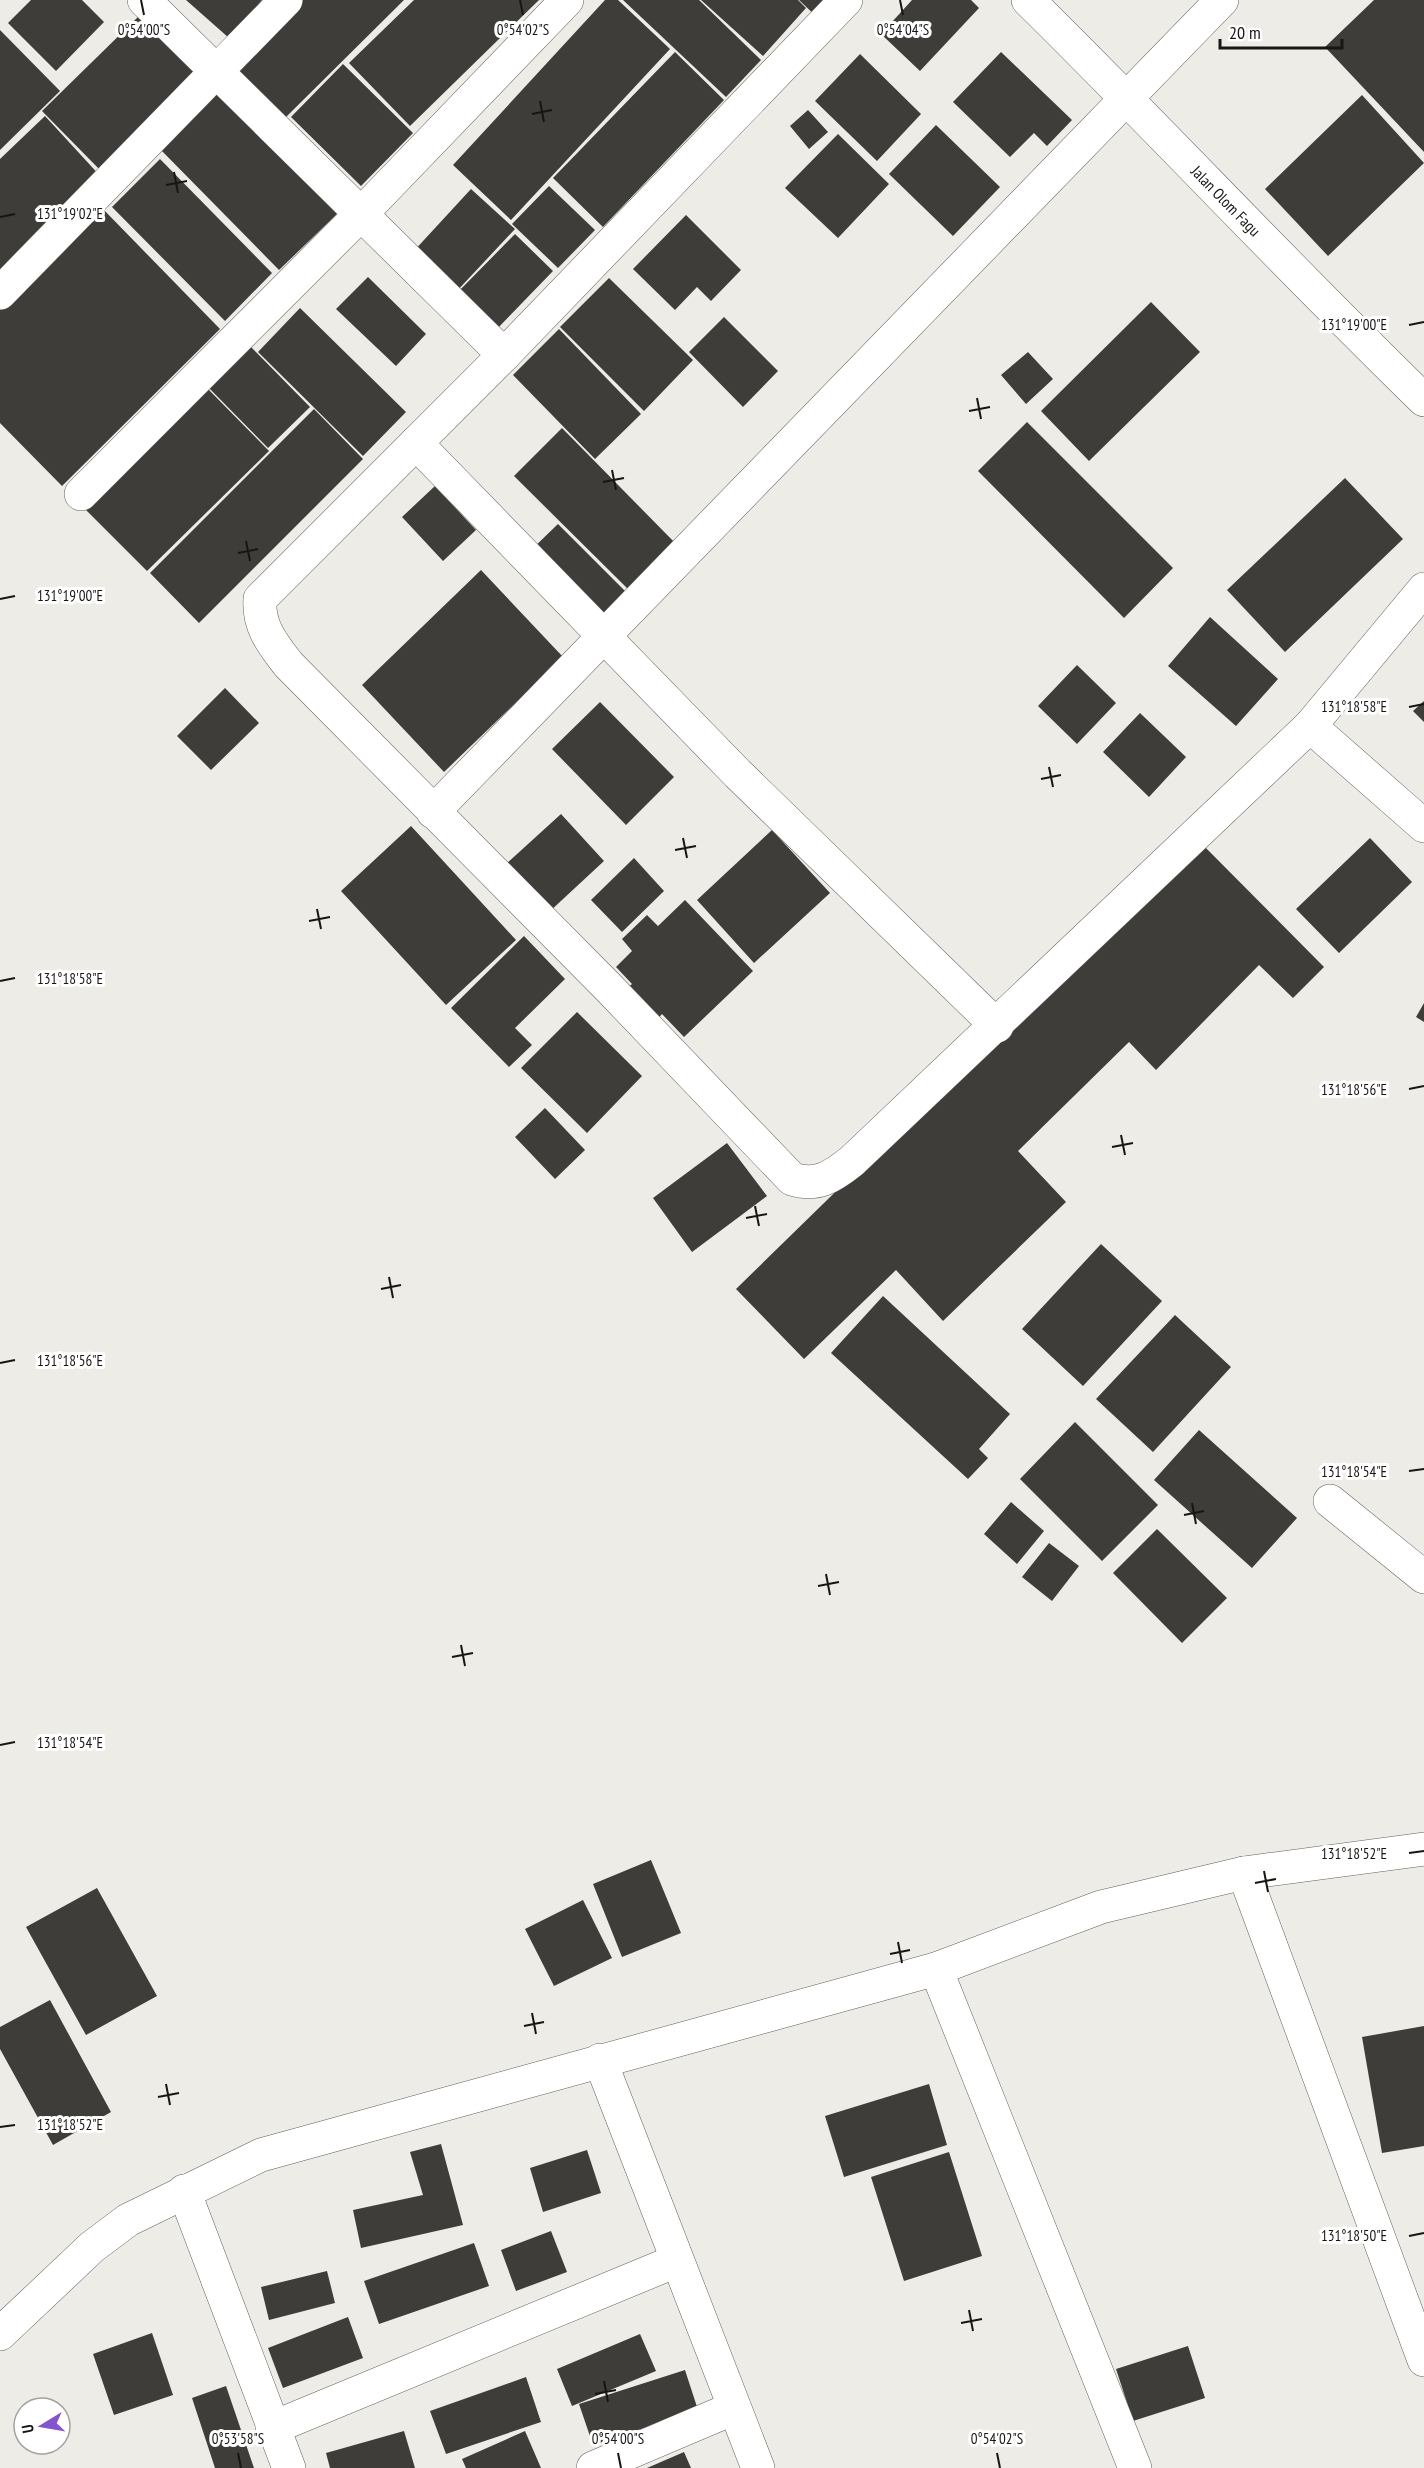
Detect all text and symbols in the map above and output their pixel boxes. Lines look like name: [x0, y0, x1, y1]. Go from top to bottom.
scale bar: [1220, 12, 1342, 50]
text: 0°54'00"S: [118, 20, 170, 39]
text: 0°54'02"S: [497, 20, 549, 39]
text: 0°54'04"S: [877, 20, 929, 39]
text: 20 m: [1229, 21, 1261, 44]
street label: Jalan Olom Fagu: [1186, 160, 1265, 240]
text: 131°19'02"E: [37, 204, 103, 223]
text: 131°19'00"E: [1321, 315, 1387, 334]
text: 131°19'00"E: [37, 586, 103, 605]
text: 131°18'58"E: [1321, 697, 1387, 716]
text: 131°18'58"E: [37, 969, 103, 988]
text: 131°18'56"E: [1321, 1080, 1387, 1099]
text: 131°18'56"E: [37, 1351, 103, 1370]
text: 131°18'54"E: [1321, 1462, 1387, 1481]
text: 131°18'54"E: [37, 1733, 103, 1752]
text: 131°18'52"E: [1321, 1844, 1387, 1863]
text: 131°18'52"E: [37, 2115, 103, 2134]
text: 131°18'50"E: [1321, 2226, 1387, 2245]
north arrow: [12, 2396, 72, 2456]
text: U: [17, 2423, 38, 2435]
text: 0°53'58"S: [212, 2429, 264, 2448]
text: 0°54'00"S: [592, 2429, 644, 2448]
text: 0°54'02"S: [971, 2429, 1023, 2448]

